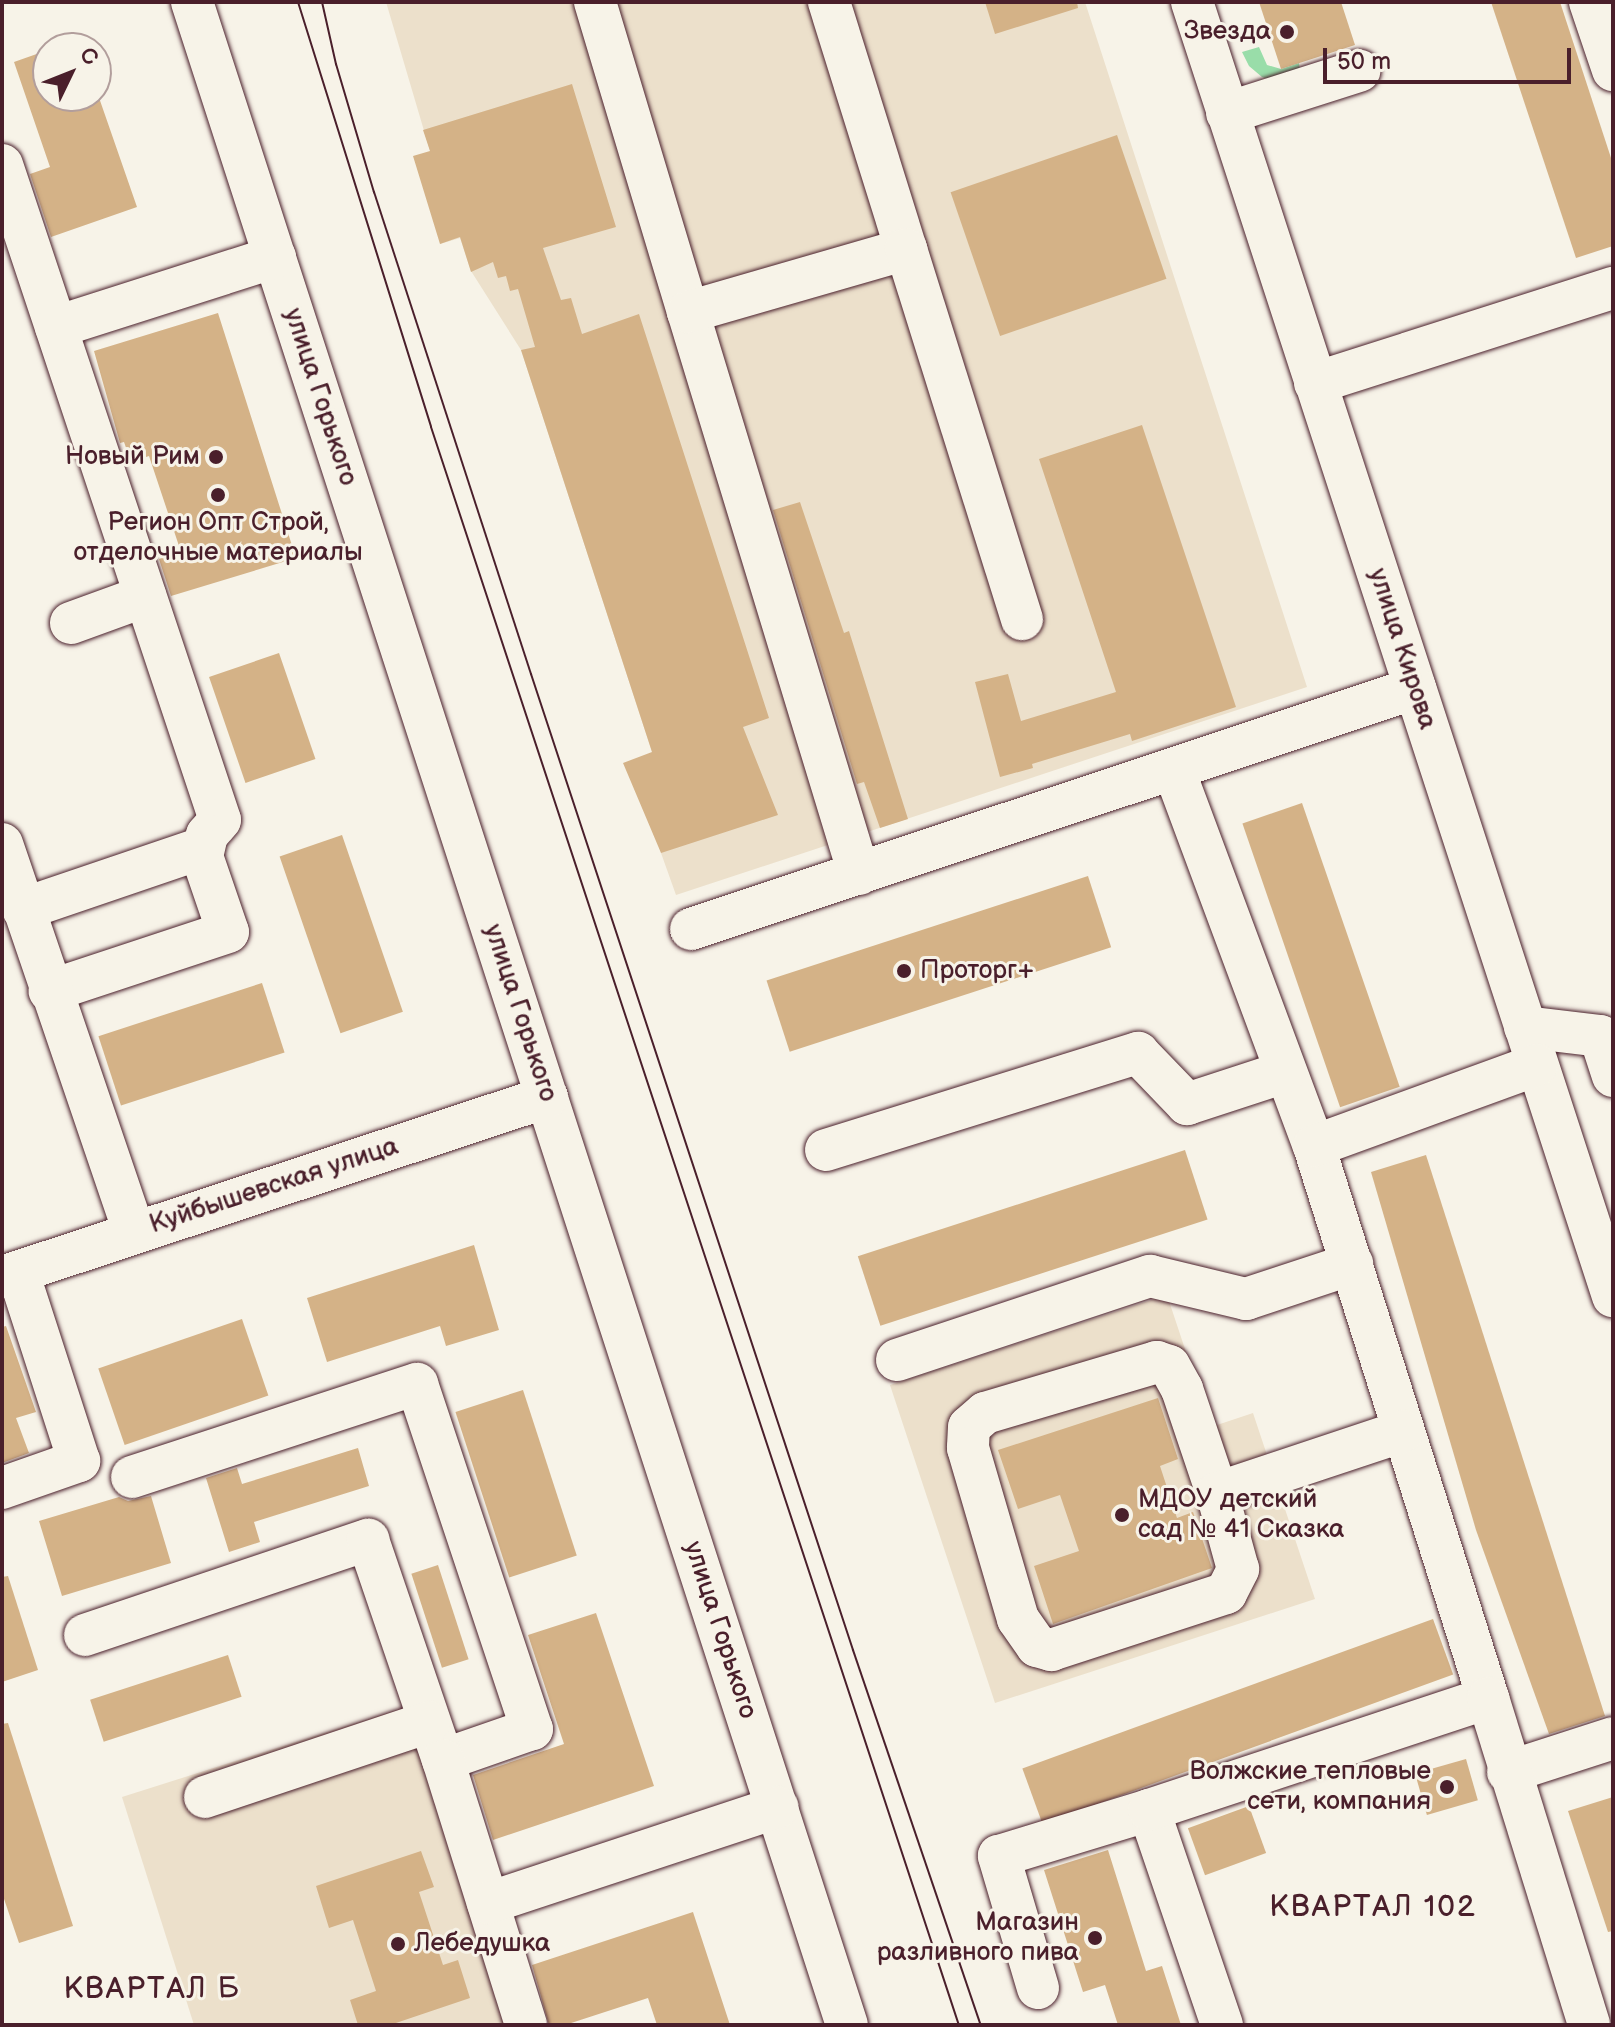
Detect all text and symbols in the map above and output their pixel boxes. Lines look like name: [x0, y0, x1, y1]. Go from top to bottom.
place label: Звезда: [1184, 16, 1271, 48]
marker: Звезда: [1278, 23, 1296, 41]
north arrow: [32, 32, 112, 112]
scale bar: [1327, 32, 1575, 82]
text: С: [73, 42, 104, 71]
text: 50 m: [1337, 47, 1391, 76]
street label: улица Горького: [277, 304, 363, 490]
place label: Новый Рим: [65, 441, 200, 473]
marker: Новый Рим: [207, 448, 225, 466]
marker: Регион Опт Строй, отделочные материалы: [209, 486, 227, 504]
place label: Регион Опт Строй, отделочные материалы: [73, 507, 363, 568]
street label: улица Кирова: [1361, 565, 1443, 733]
street label: улица Горького: [477, 920, 563, 1106]
place label: Проторг+: [920, 955, 1034, 987]
marker: Проторг+: [895, 962, 913, 980]
street label: Куйбышевская улица: [146, 1131, 402, 1241]
place label: МДОУ детский сад № 41 Сказка: [1138, 1484, 1344, 1546]
marker: МДОУ детский сад № 41 Сказка: [1113, 1506, 1131, 1524]
street label: улица Горького: [677, 1537, 763, 1723]
place label: Волжские тепловые сети, компания: [1189, 1756, 1431, 1818]
marker: Волжские тепловые сети, компания: [1438, 1778, 1456, 1796]
district label: КВАРТАЛ 102: [1269, 1889, 1477, 1925]
place label: Магазин разливного пива: [877, 1907, 1079, 1968]
place label: Лебедушка: [414, 1928, 550, 1960]
marker: Магазин разливного пива: [1086, 1929, 1104, 1947]
marker: Лебедушка: [389, 1935, 407, 1953]
district label: КВАРТАЛ Б: [63, 1971, 241, 2007]

